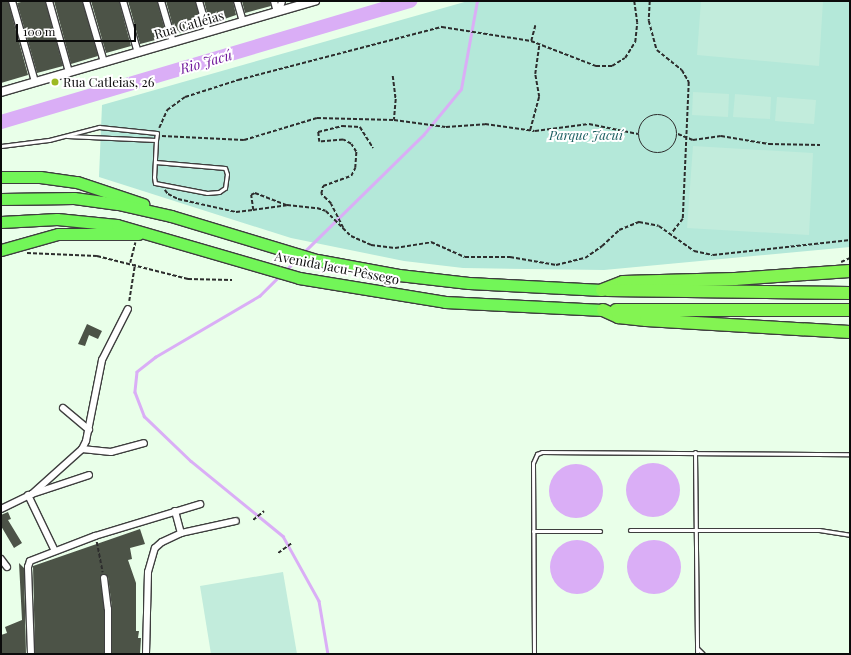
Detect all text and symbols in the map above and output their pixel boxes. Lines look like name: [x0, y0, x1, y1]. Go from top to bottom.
street label: Rua Catléias: [152, 8, 226, 42]
scale bar: [18, 16, 138, 42]
text: 100 m: [23, 23, 55, 39]
water label: Rio Jacú: [178, 47, 234, 77]
place label: Rua Catleias, 26: [63, 74, 155, 90]
marker: Rua Catleias, 26: [50, 77, 60, 87]
park label: Parque Jacuí: [549, 127, 623, 143]
street label: Avenida Jacu-Pêssego: [273, 248, 401, 288]

